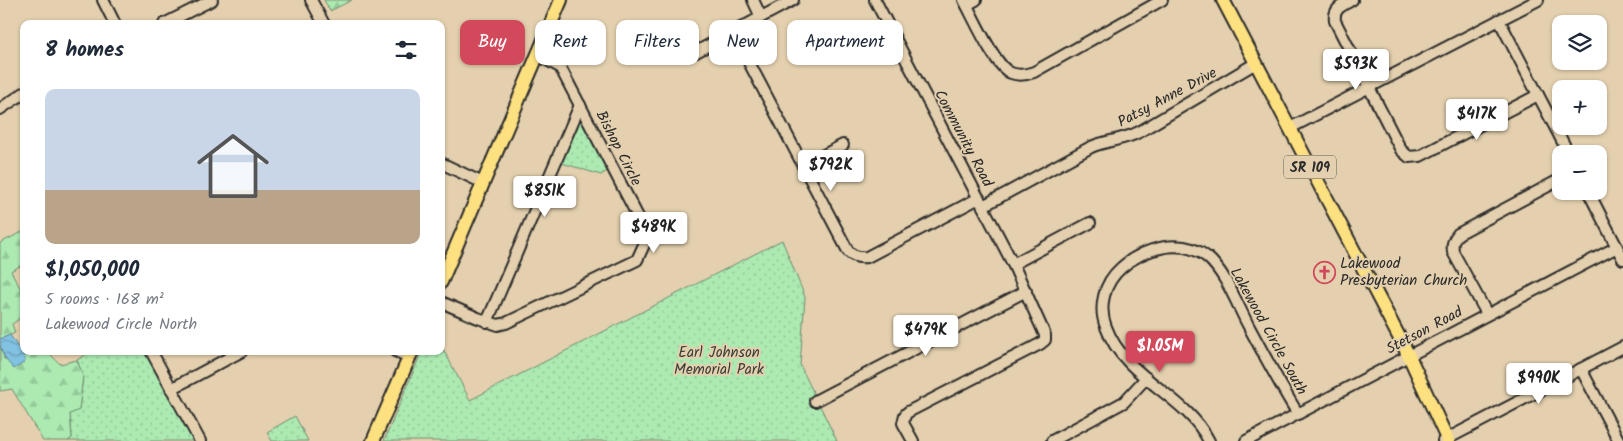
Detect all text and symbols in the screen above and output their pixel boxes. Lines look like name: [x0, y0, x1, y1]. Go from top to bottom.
map controls: [1552, 15, 1607, 200]
button: layers: [1552, 15, 1607, 70]
chip: Buy: [460, 20, 525, 65]
chip: Rent: [535, 20, 606, 65]
chip: Filters: [616, 20, 699, 65]
chip: New: [709, 20, 777, 65]
chip: Apartment: [787, 20, 903, 65]
text: 8 homes: [45, 34, 124, 67]
icon: filters: [392, 36, 420, 64]
pin: $593K: [1321, 48, 1391, 91]
text: $593K: [1334, 52, 1378, 77]
street label: Patsy Anne Drive: [1113, 61, 1222, 134]
button: +: [1552, 80, 1607, 135]
street label: Community Road: [927, 85, 999, 192]
pin: $417K: [1442, 98, 1512, 141]
text: $417K: [1457, 102, 1497, 127]
street label: Bishop Circle: [589, 106, 648, 191]
icon: home: [188, 121, 278, 211]
button: −: [1552, 145, 1607, 200]
pin: $792K: [796, 150, 866, 192]
text: $792K: [809, 153, 853, 178]
road number: SR 109: [1284, 156, 1336, 178]
pin: $851K: [510, 176, 580, 218]
text: $851K: [524, 179, 566, 204]
pin: $489K: [619, 212, 689, 254]
text: $489K: [631, 215, 677, 240]
place label: Lakewood Presbyterian Church: [1340, 252, 1467, 293]
text: $1,050,000: [45, 254, 139, 287]
church icon: Lakewood Presbyterian Church: [1312, 260, 1336, 284]
street label: Lakewood Circle South: [1223, 263, 1313, 400]
text: 5 rooms · 168 m²: [45, 287, 164, 312]
street label: Stetson Road: [1382, 300, 1467, 361]
text: Lakewood Circle North: [45, 312, 197, 337]
pin: $479K: [891, 314, 961, 357]
text: $479K: [904, 318, 948, 343]
pin: $1.05M: [1119, 330, 1201, 373]
text: $1.05M: [1137, 334, 1183, 359]
park label: Earl Johnson Memorial Park: [674, 341, 765, 382]
pin: $990K: [1504, 362, 1574, 405]
text: $990K: [1517, 366, 1561, 391]

